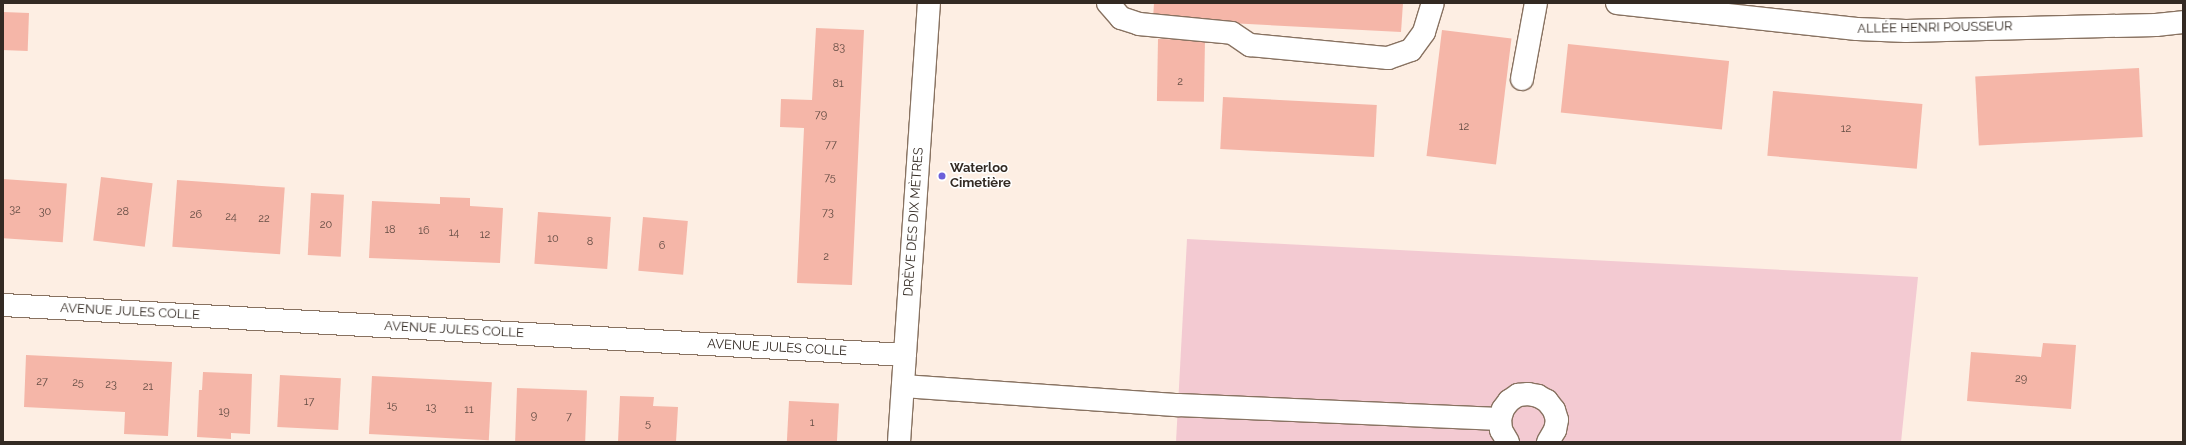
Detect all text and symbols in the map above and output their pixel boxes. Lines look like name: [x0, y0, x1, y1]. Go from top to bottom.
street label: ALLÉE HENRI POUSSEUR: [1857, 19, 2013, 37]
house number: 83: [833, 41, 845, 55]
house number: 2: [1177, 75, 1183, 89]
house number: 81: [832, 77, 844, 91]
house number: 79: [815, 108, 827, 122]
house number: 12: [1459, 120, 1469, 134]
house number: 12: [1841, 122, 1851, 136]
house number: 77: [825, 138, 837, 152]
street label: DRÈVE DES DIX MÈTRES: [901, 147, 927, 297]
place label: Waterloo Cimetière: [950, 161, 1011, 192]
house number: 75: [824, 171, 836, 185]
marker: Waterloo Cimetière: [937, 171, 947, 181]
house number: 32: [9, 203, 21, 217]
house number: 30: [39, 205, 51, 219]
house number: 28: [117, 205, 129, 219]
house number: 73: [822, 206, 834, 220]
house number: 26: [190, 208, 202, 222]
house number: 24: [225, 210, 237, 224]
house number: 22: [258, 212, 270, 226]
house number: 20: [320, 218, 332, 232]
house number: 18: [384, 223, 396, 237]
house number: 16: [418, 224, 430, 238]
house number: 14: [449, 226, 459, 240]
house number: 12: [480, 228, 490, 242]
house number: 10: [547, 232, 559, 246]
house number: 8: [587, 235, 593, 249]
house number: 6: [659, 239, 665, 253]
house number: 2: [823, 250, 829, 264]
street label: AVENUE JULES COLLE: [60, 301, 200, 323]
street label: AVENUE JULES COLLE: [384, 319, 524, 341]
street label: AVENUE JULES COLLE: [707, 337, 847, 359]
house number: 29: [2015, 372, 2027, 386]
house number: 27: [36, 375, 48, 389]
house number: 25: [72, 376, 84, 390]
house number: 23: [105, 378, 117, 392]
house number: 21: [143, 380, 153, 394]
house number: 17: [304, 395, 314, 409]
house number: 15: [387, 399, 397, 413]
house number: 13: [426, 401, 436, 415]
house number: 11: [464, 403, 474, 417]
house number: 19: [218, 405, 230, 419]
house number: 9: [531, 409, 537, 423]
house number: 7: [566, 410, 572, 424]
house number: 1: [810, 416, 814, 430]
house number: 5: [645, 417, 651, 431]

